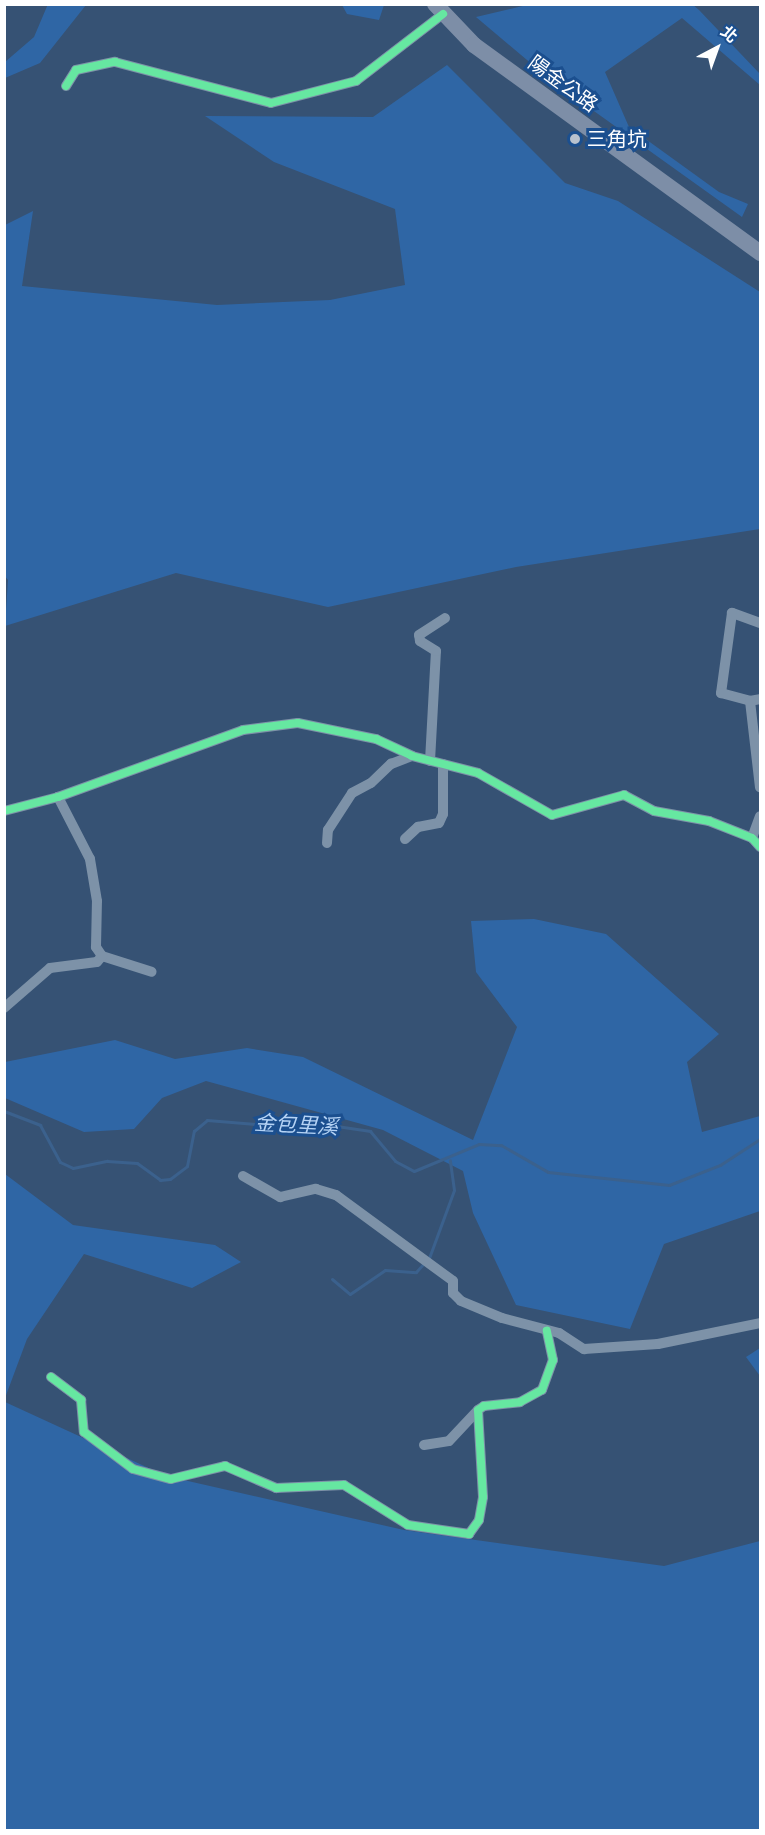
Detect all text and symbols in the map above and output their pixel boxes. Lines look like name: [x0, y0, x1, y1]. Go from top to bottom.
north arrow: [687, 18, 747, 78]
text: 北: [717, 22, 741, 46]
street label: 陽金公路: [524, 51, 602, 117]
place label: 三角坑: [587, 127, 647, 151]
marker: 三角坑: [568, 132, 582, 146]
water label: 金包里溪: [253, 1110, 339, 1140]

